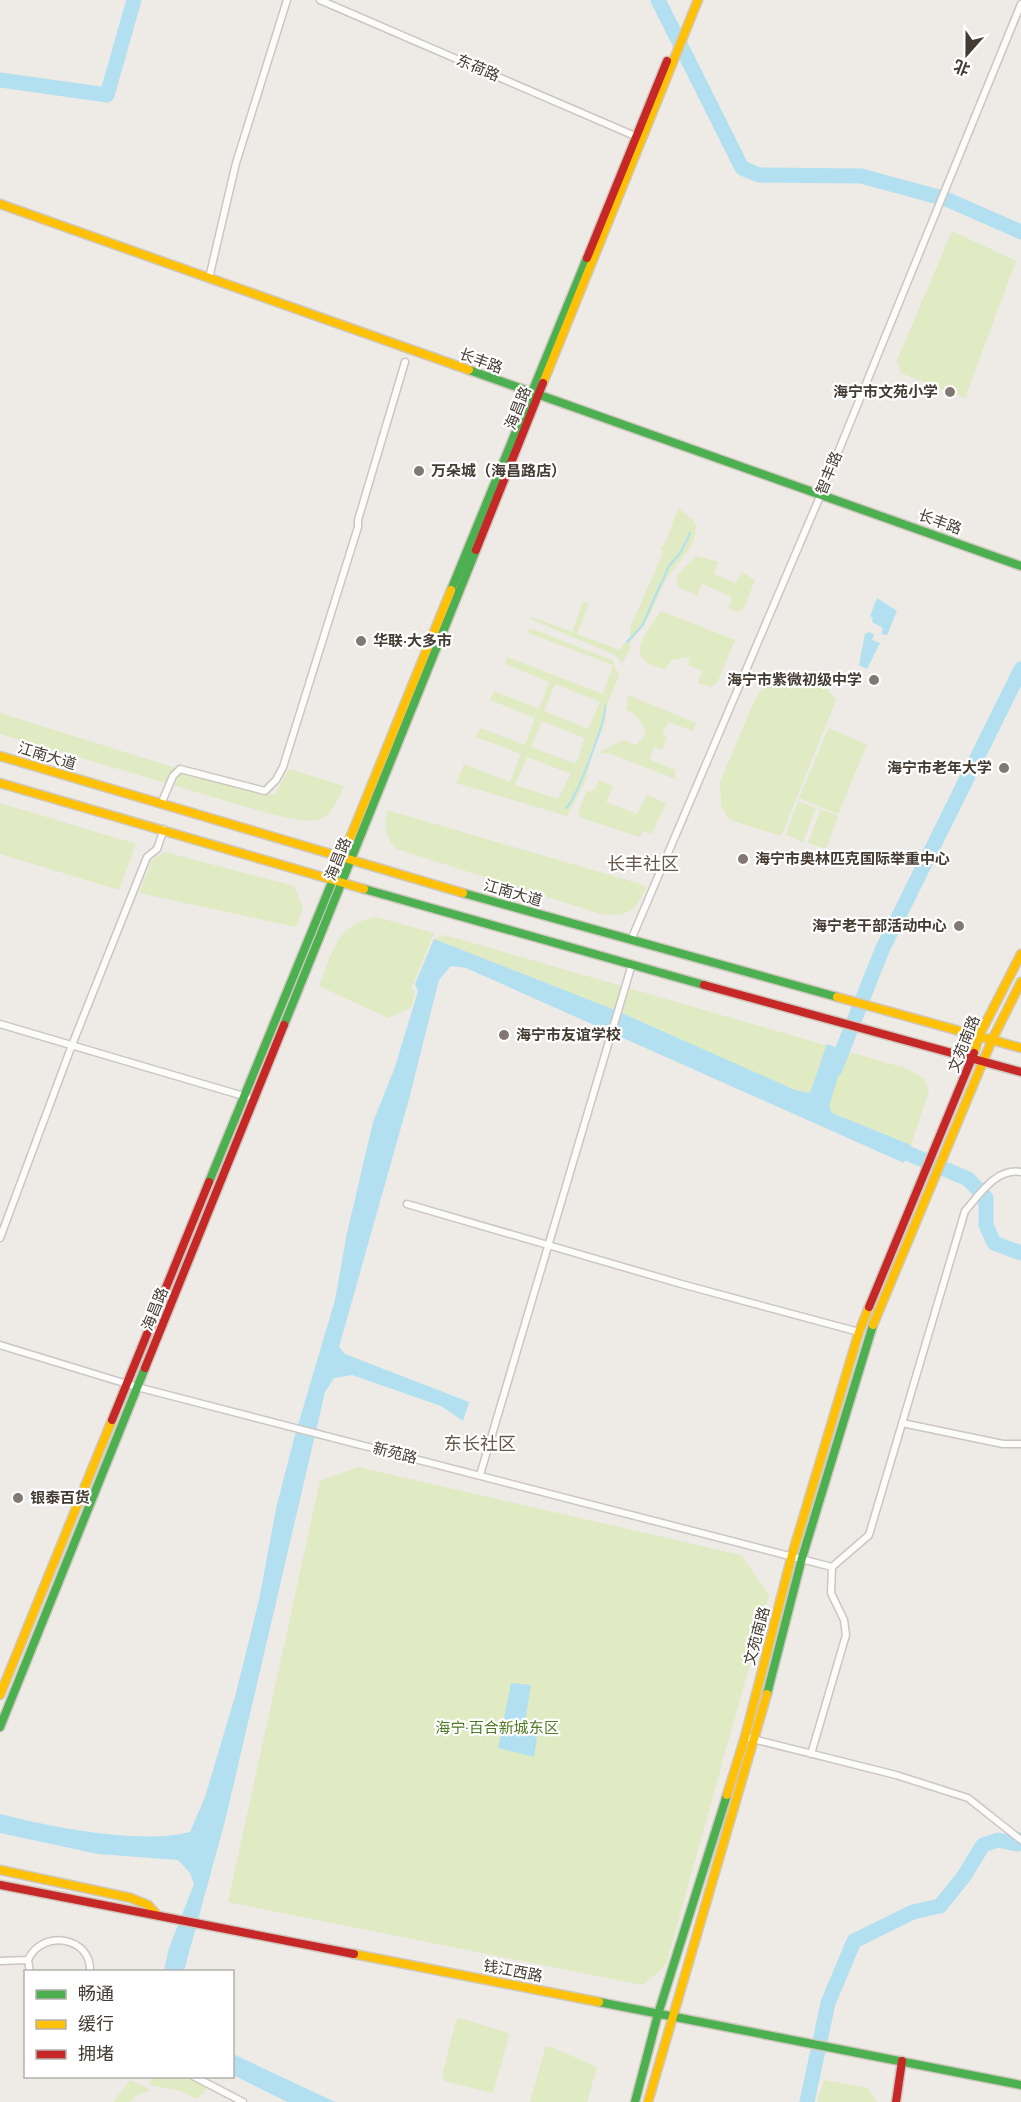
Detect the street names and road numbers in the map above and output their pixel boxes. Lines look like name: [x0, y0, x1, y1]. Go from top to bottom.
street label: 东荷路: [453, 49, 503, 86]
street label: 长丰路: [456, 343, 506, 378]
street label: 海昌路: [499, 383, 536, 433]
street label: 智丰路: [810, 448, 847, 498]
street label: 长丰路: [915, 504, 965, 539]
street label: 江南大道: [15, 737, 79, 774]
street label: 海昌路: [319, 834, 356, 884]
street label: 江南大道: [481, 874, 545, 911]
street label: 文苑南路: [943, 1012, 985, 1076]
street label: 海昌路: [136, 1284, 173, 1334]
street label: 新苑路: [371, 1437, 420, 1468]
street label: 文苑南路: [739, 1604, 774, 1668]
street label: 钱江西路: [482, 1954, 545, 1987]

